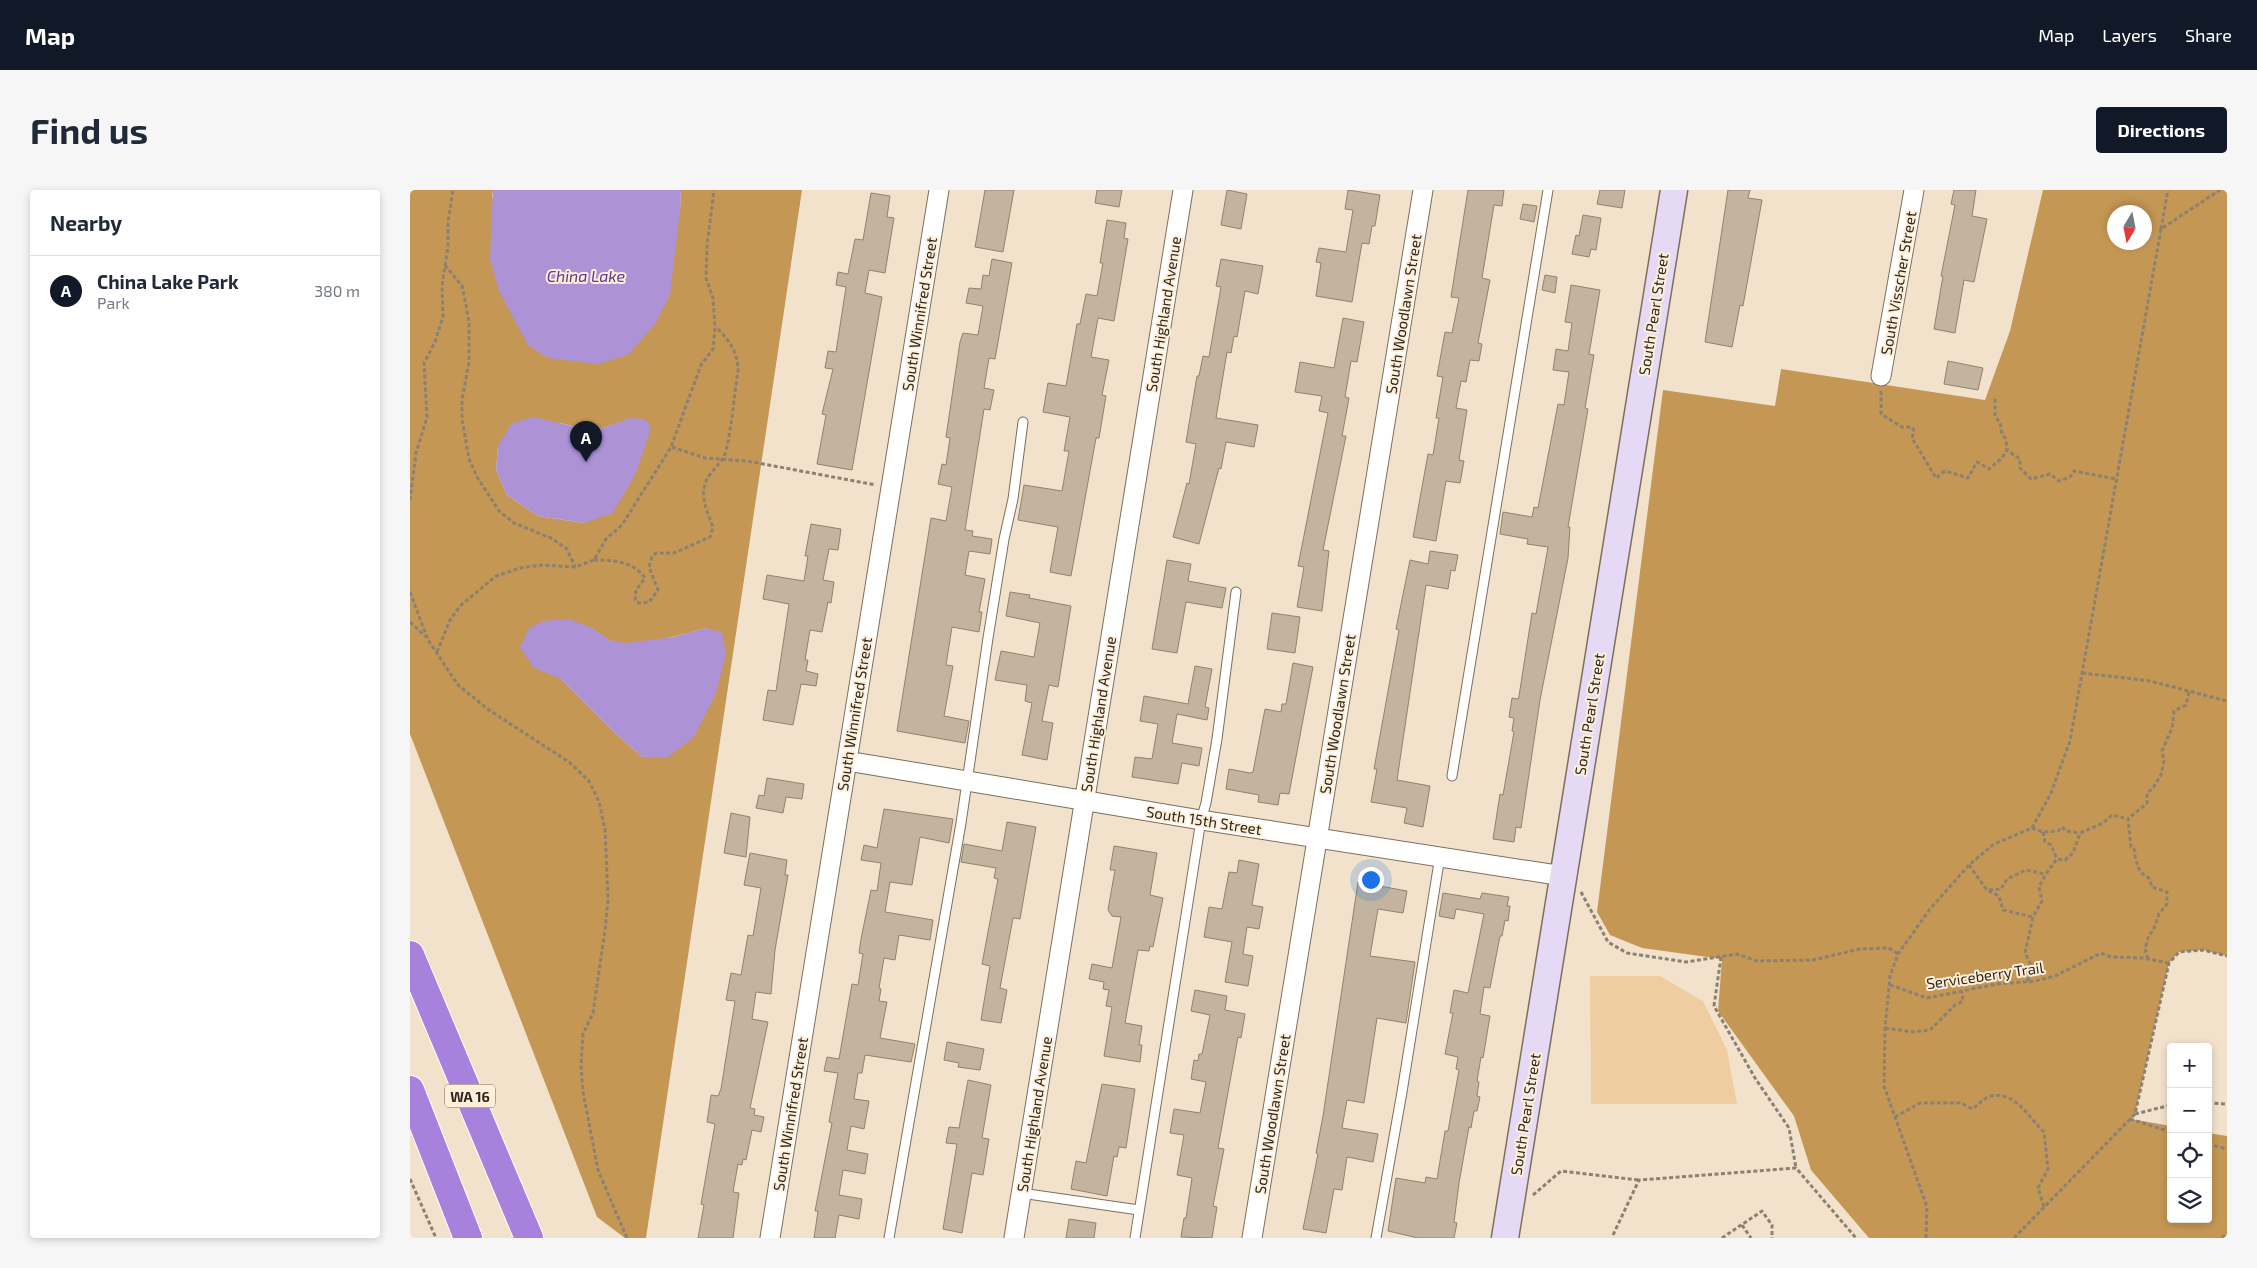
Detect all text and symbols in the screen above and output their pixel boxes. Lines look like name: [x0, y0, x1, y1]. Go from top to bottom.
text: Map: [25, 21, 75, 50]
text: Map: [2038, 24, 2074, 46]
text: Layers: [2102, 24, 2157, 46]
text: Share: [2185, 24, 2232, 46]
button: Directions: [2096, 107, 2227, 153]
text: Find us: [30, 109, 148, 151]
north arrow: [2107, 205, 2152, 250]
street label: South Visscher Street: [1876, 209, 1920, 356]
text: Nearby: [50, 210, 122, 235]
street label: South Woodlawn Street: [1381, 233, 1425, 395]
street label: South Highland Avenue: [1142, 235, 1184, 393]
street label: South Winnifred Street: [898, 236, 940, 392]
street label: South Pearl Street: [1634, 251, 1672, 376]
water label: China Lake: [547, 266, 626, 285]
text: China Lake Park: [97, 270, 239, 293]
text: A: [61, 281, 71, 300]
text: 380 m: [314, 281, 360, 300]
text: Park: [97, 293, 130, 312]
pin: A: [570, 421, 602, 462]
street label: South Woodlawn Street: [1315, 633, 1359, 795]
street label: South Highland Avenue: [1077, 635, 1119, 793]
street label: South Winnifred Street: [833, 636, 875, 792]
street label: South Pearl Street: [1570, 651, 1608, 776]
street label: South 15th Street: [1145, 802, 1263, 838]
your location: [1358, 867, 1384, 893]
street label: Serviceberry Trail: [1925, 958, 2045, 992]
street label: South Woodlawn Street: [1250, 1033, 1294, 1195]
street label: South Highland Avenue: [1013, 1035, 1055, 1193]
street label: South Winnifred Street: [769, 1036, 811, 1192]
map controls: [2167, 1043, 2212, 1223]
button: +: [2167, 1043, 2212, 1088]
street label: South Pearl Street: [1506, 1051, 1544, 1176]
road number: WA 16: [445, 1084, 495, 1108]
button: −: [2167, 1088, 2212, 1133]
button: locate: [2167, 1133, 2212, 1178]
button: layers: [2167, 1178, 2212, 1223]

